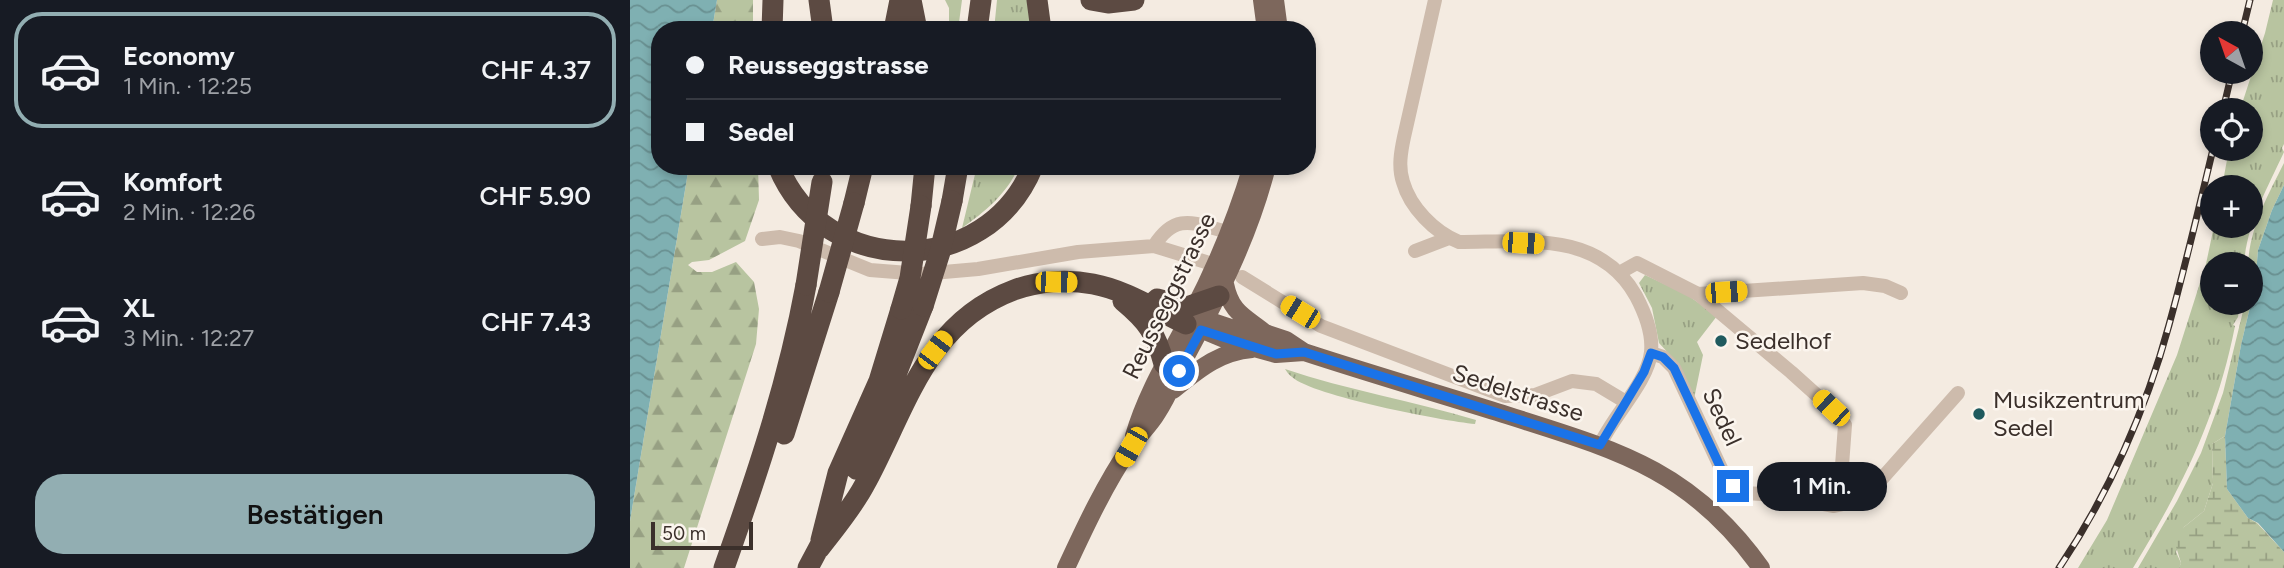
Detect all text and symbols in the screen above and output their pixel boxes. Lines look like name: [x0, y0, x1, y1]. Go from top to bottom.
north arrow: [2200, 21, 2263, 84]
map controls: [2200, 21, 2263, 315]
icon: car: [39, 39, 102, 102]
text: Economy: [123, 40, 235, 72]
text: Reusseggstrasse: [728, 49, 929, 81]
text: CHF 4.37: [481, 54, 591, 86]
text: 1 Min. · 12:25: [123, 72, 252, 100]
button: locate: [2200, 98, 2263, 161]
text: Sedel: [728, 116, 794, 148]
icon: car: [39, 165, 102, 228]
text: Komfort: [123, 166, 223, 198]
button: +: [2200, 175, 2263, 238]
text: CHF 5.90: [479, 180, 591, 212]
text: 2 Min. · 12:26: [123, 198, 255, 226]
street label: Reusseggstrasse: [1116, 208, 1221, 384]
car: [1502, 231, 1545, 255]
button: −: [2200, 252, 2263, 315]
car: [1035, 271, 1078, 293]
car: [1705, 280, 1748, 304]
icon: car: [39, 291, 102, 354]
text: XL: [123, 292, 155, 324]
car: [1277, 292, 1324, 332]
text: CHF 7.43: [481, 306, 591, 338]
text: 3 Min. · 12:27: [123, 324, 254, 352]
place label: Sedelhof: [1735, 326, 1832, 355]
car: [914, 327, 957, 373]
marker: Sedelhof: [1713, 333, 1729, 349]
route start: [1163, 355, 1195, 387]
street label: Sedelstrasse: [1449, 358, 1587, 427]
street label: Sedel: [1697, 383, 1748, 450]
place label: Musikzentrum Sedel: [1993, 385, 2144, 442]
car: [1809, 386, 1854, 430]
marker: Musikzentrum Sedel: [1971, 406, 1987, 422]
car: [1112, 424, 1151, 470]
callout: 1 Min.: [1758, 462, 1887, 510]
route end: [1717, 470, 1749, 502]
text: 1 Min.: [1793, 472, 1851, 500]
button: Bestätigen: [35, 474, 595, 554]
scale bar: [651, 519, 752, 551]
text: 50 m: [662, 522, 706, 545]

